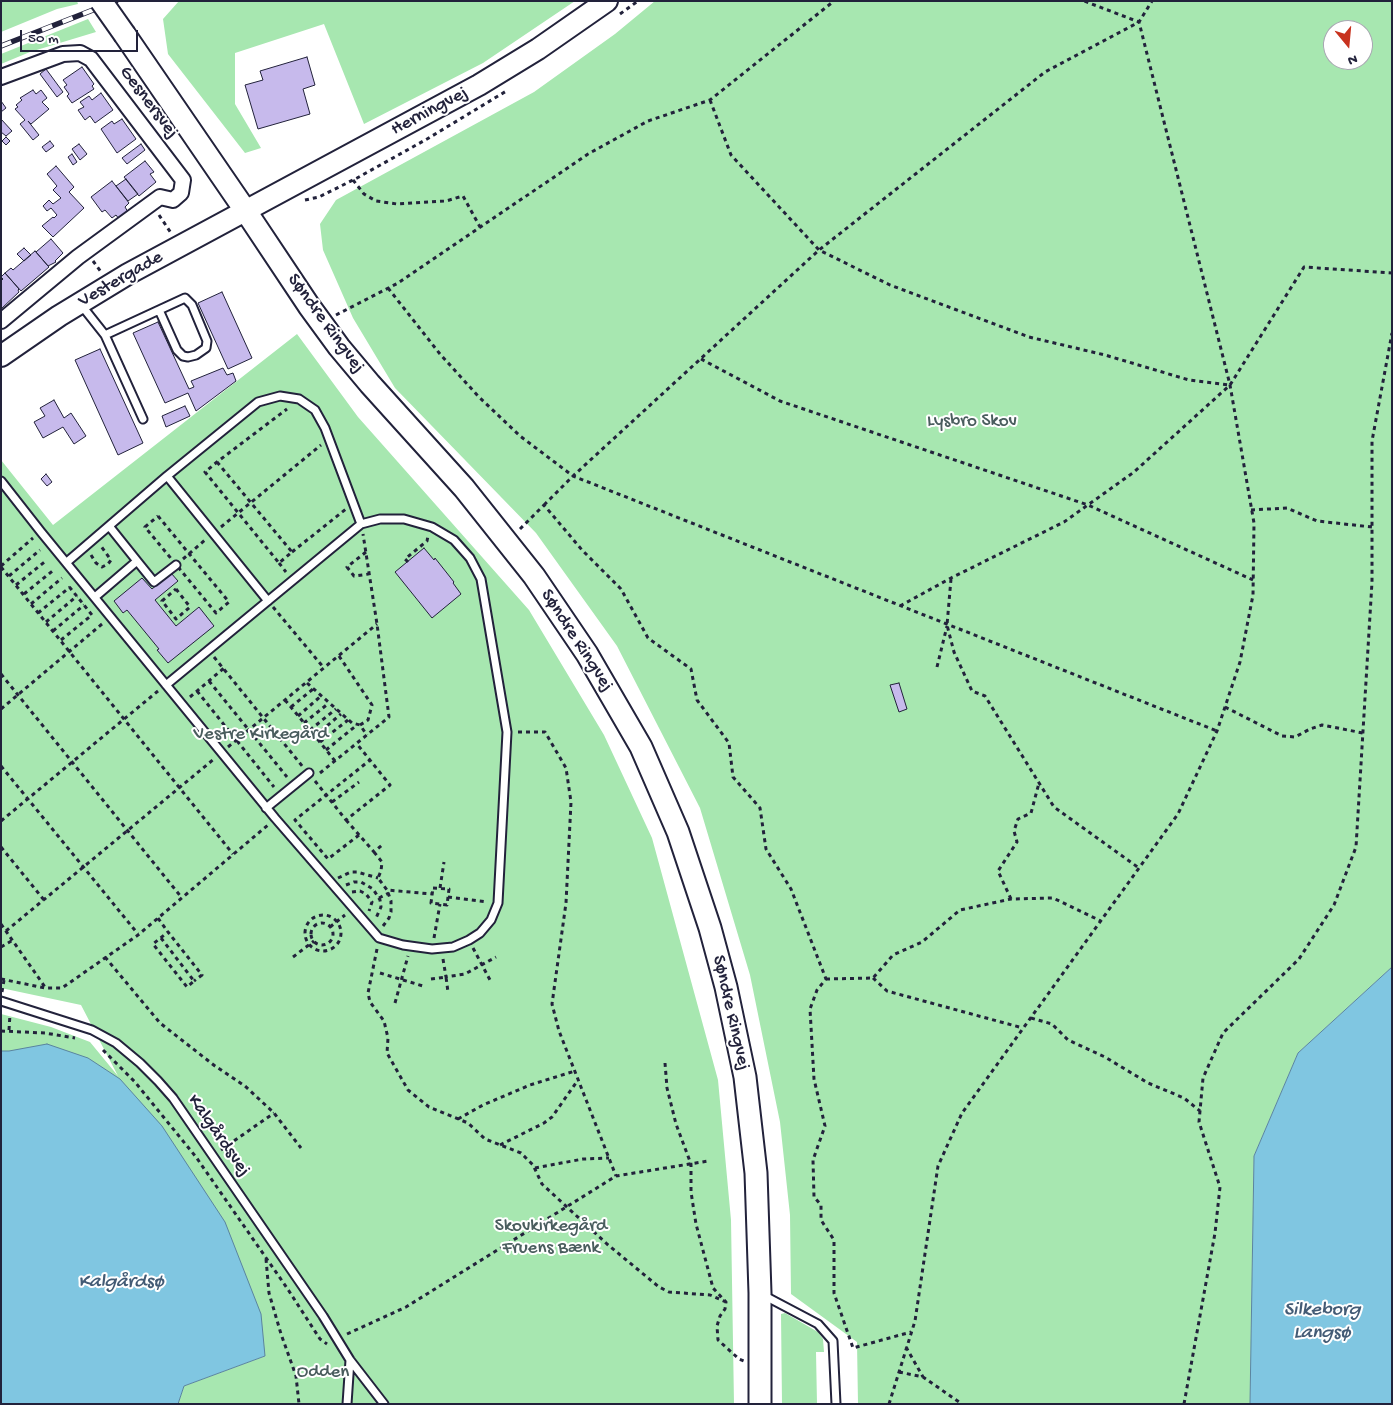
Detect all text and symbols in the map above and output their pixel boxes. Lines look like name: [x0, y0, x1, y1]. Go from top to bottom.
scale bar: [22, 20, 140, 52]
north arrow: [1323, 20, 1373, 70]
text: 50 m: [28, 30, 59, 48]
text: N: [1345, 49, 1359, 68]
street label: Gesnersvej: [113, 62, 183, 144]
street label: Herningvej: [388, 82, 472, 142]
street label: Vestergade: [75, 247, 167, 313]
street label: Søndre Ringvej: [281, 270, 369, 378]
park label: Lysbro Skov: [927, 411, 1017, 433]
street label: Søndre Ringvej: [534, 586, 618, 696]
park label: Vestre Kirkegård: [194, 724, 328, 746]
street label: Søndre Ringvej: [706, 953, 754, 1073]
street label: Kalgårdsvej: [181, 1091, 255, 1181]
park label: Skovkirkegård Fruens Bænk: [495, 1216, 607, 1260]
water label: Kalgårdsø: [78, 1271, 164, 1295]
water label: Silkeborg Langsø: [1284, 1299, 1360, 1346]
park label: Odden: [297, 1362, 349, 1384]

